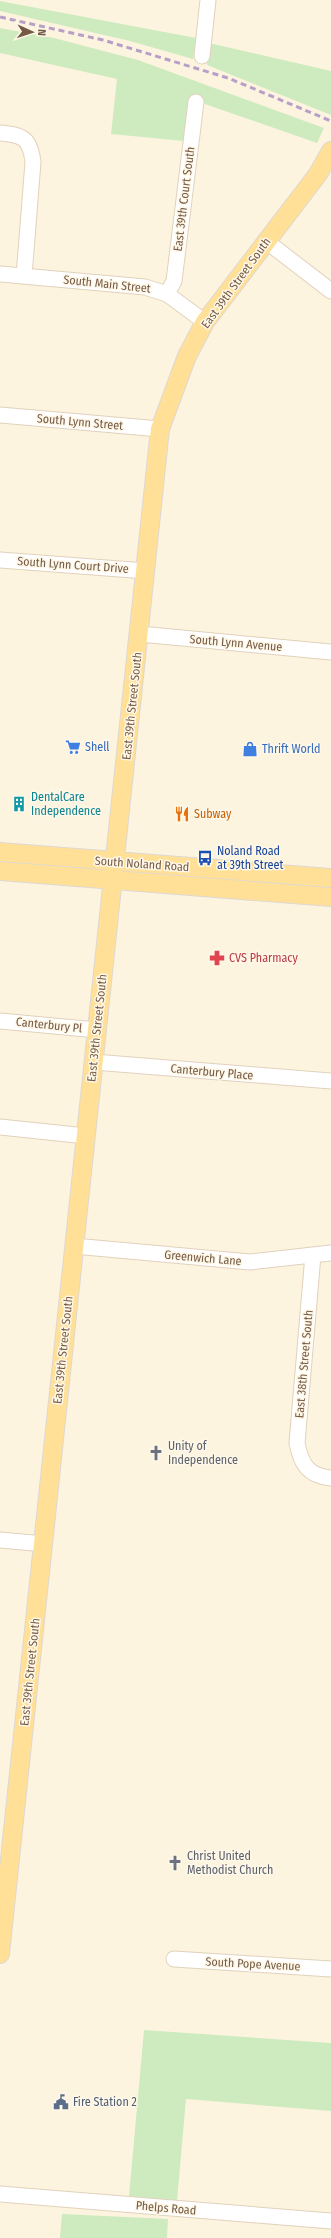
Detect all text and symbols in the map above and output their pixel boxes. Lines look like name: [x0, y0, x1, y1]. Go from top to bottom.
north arrow: [12, 12, 52, 52]
text: N: [35, 29, 48, 36]
street label: East 39th Court South: [171, 146, 197, 252]
street label: East 39th Street South: [198, 235, 274, 331]
street label: South Main Street: [63, 272, 151, 296]
street label: South Lynn Street: [36, 411, 124, 433]
street label: South Lynn Court Drive: [17, 554, 129, 576]
street label: South Lynn Avenue: [189, 632, 283, 654]
street label: East 39th Street South: [119, 651, 145, 761]
supermarket icon: Shell: [64, 738, 82, 756]
place label: Shell: [85, 740, 110, 754]
shop icon: Thrift World: [241, 740, 259, 758]
place label: Thrift World: [262, 742, 320, 756]
place label: DentalCare Independence: [31, 790, 101, 818]
building icon: DentalCare Independence: [10, 795, 28, 813]
restaurant icon: Subway: [173, 805, 191, 823]
place label: Subway: [194, 807, 232, 821]
place label: Noland Road at 39th Street: [217, 844, 283, 872]
bus stop icon: Noland Road at 39th Street: [196, 849, 214, 867]
street label: South Noland Road: [94, 854, 190, 874]
pharmacy icon: CVS Pharmacy: [208, 949, 226, 967]
place label: CVS Pharmacy: [229, 951, 298, 965]
street label: East 39th Street South: [84, 973, 110, 1083]
street label: Canterbury Pl: [15, 1015, 83, 1035]
street label: Canterbury Place: [170, 1061, 254, 1083]
street label: Greenwich Lane: [164, 1248, 242, 1268]
street label: East 39th Street South: [50, 1295, 76, 1405]
street label: East 38th Street South: [292, 1309, 316, 1419]
place label: Unity of Independence: [168, 1439, 238, 1467]
church icon: Unity of Independence: [147, 1444, 165, 1462]
street label: East 39th Street South: [17, 1617, 43, 1727]
place label: Christ United Methodist Church: [187, 1849, 273, 1877]
church icon: Christ United Methodist Church: [166, 1854, 184, 1872]
street label: South Pope Avenue: [205, 1955, 301, 1973]
public building icon: Fire Station 2: [52, 2093, 70, 2111]
place label: Fire Station 2: [73, 2095, 137, 2109]
street label: Phelps Road: [135, 2198, 197, 2218]

